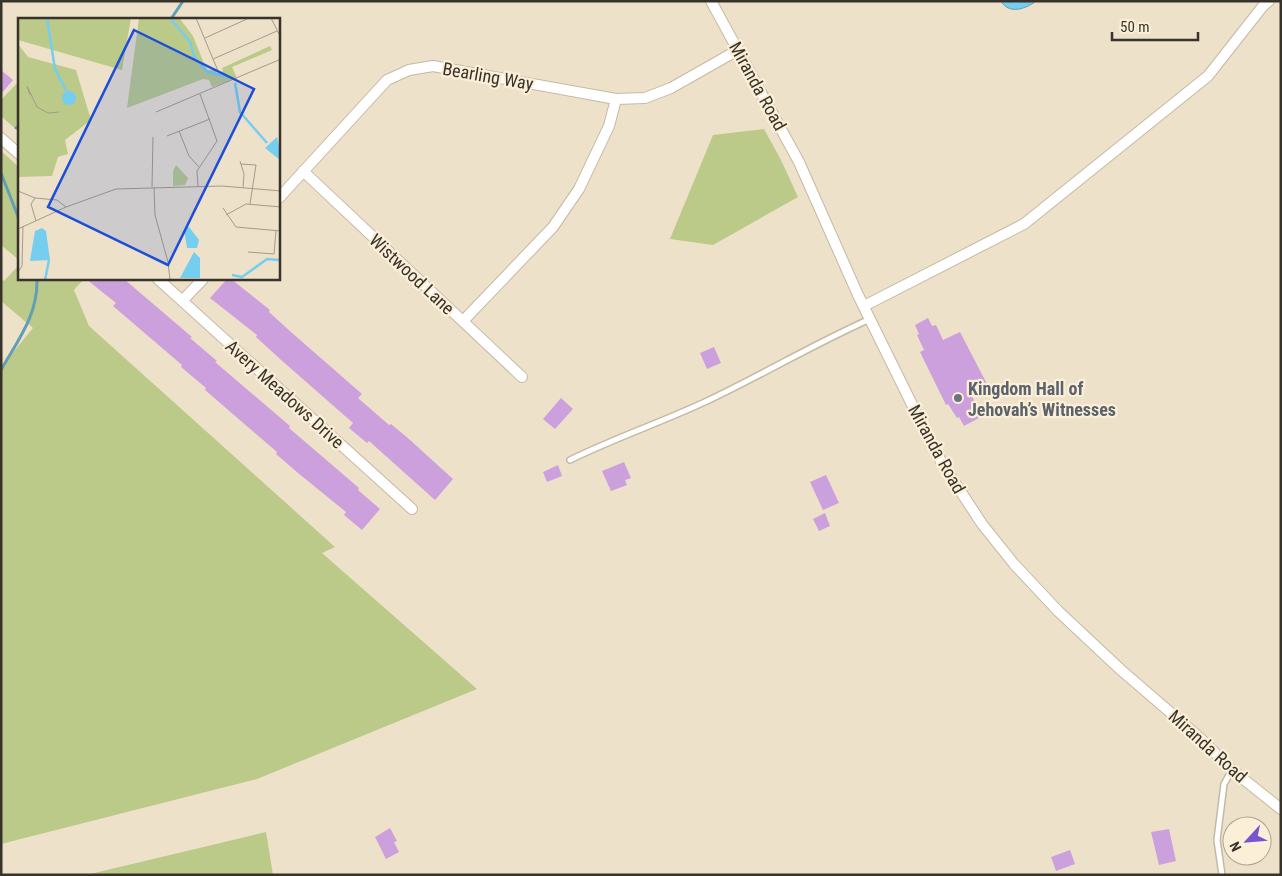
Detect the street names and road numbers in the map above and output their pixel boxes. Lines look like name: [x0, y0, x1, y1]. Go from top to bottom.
street label: Miranda Road: [725, 38, 791, 134]
street label: Bearling Way: [441, 58, 535, 94]
street label: Wistwood Lane: [365, 229, 459, 319]
street label: Avery Meadows Drive: [222, 335, 348, 453]
street label: Miranda Road: [904, 401, 970, 497]
street label: Miranda Road: [1165, 705, 1251, 787]

